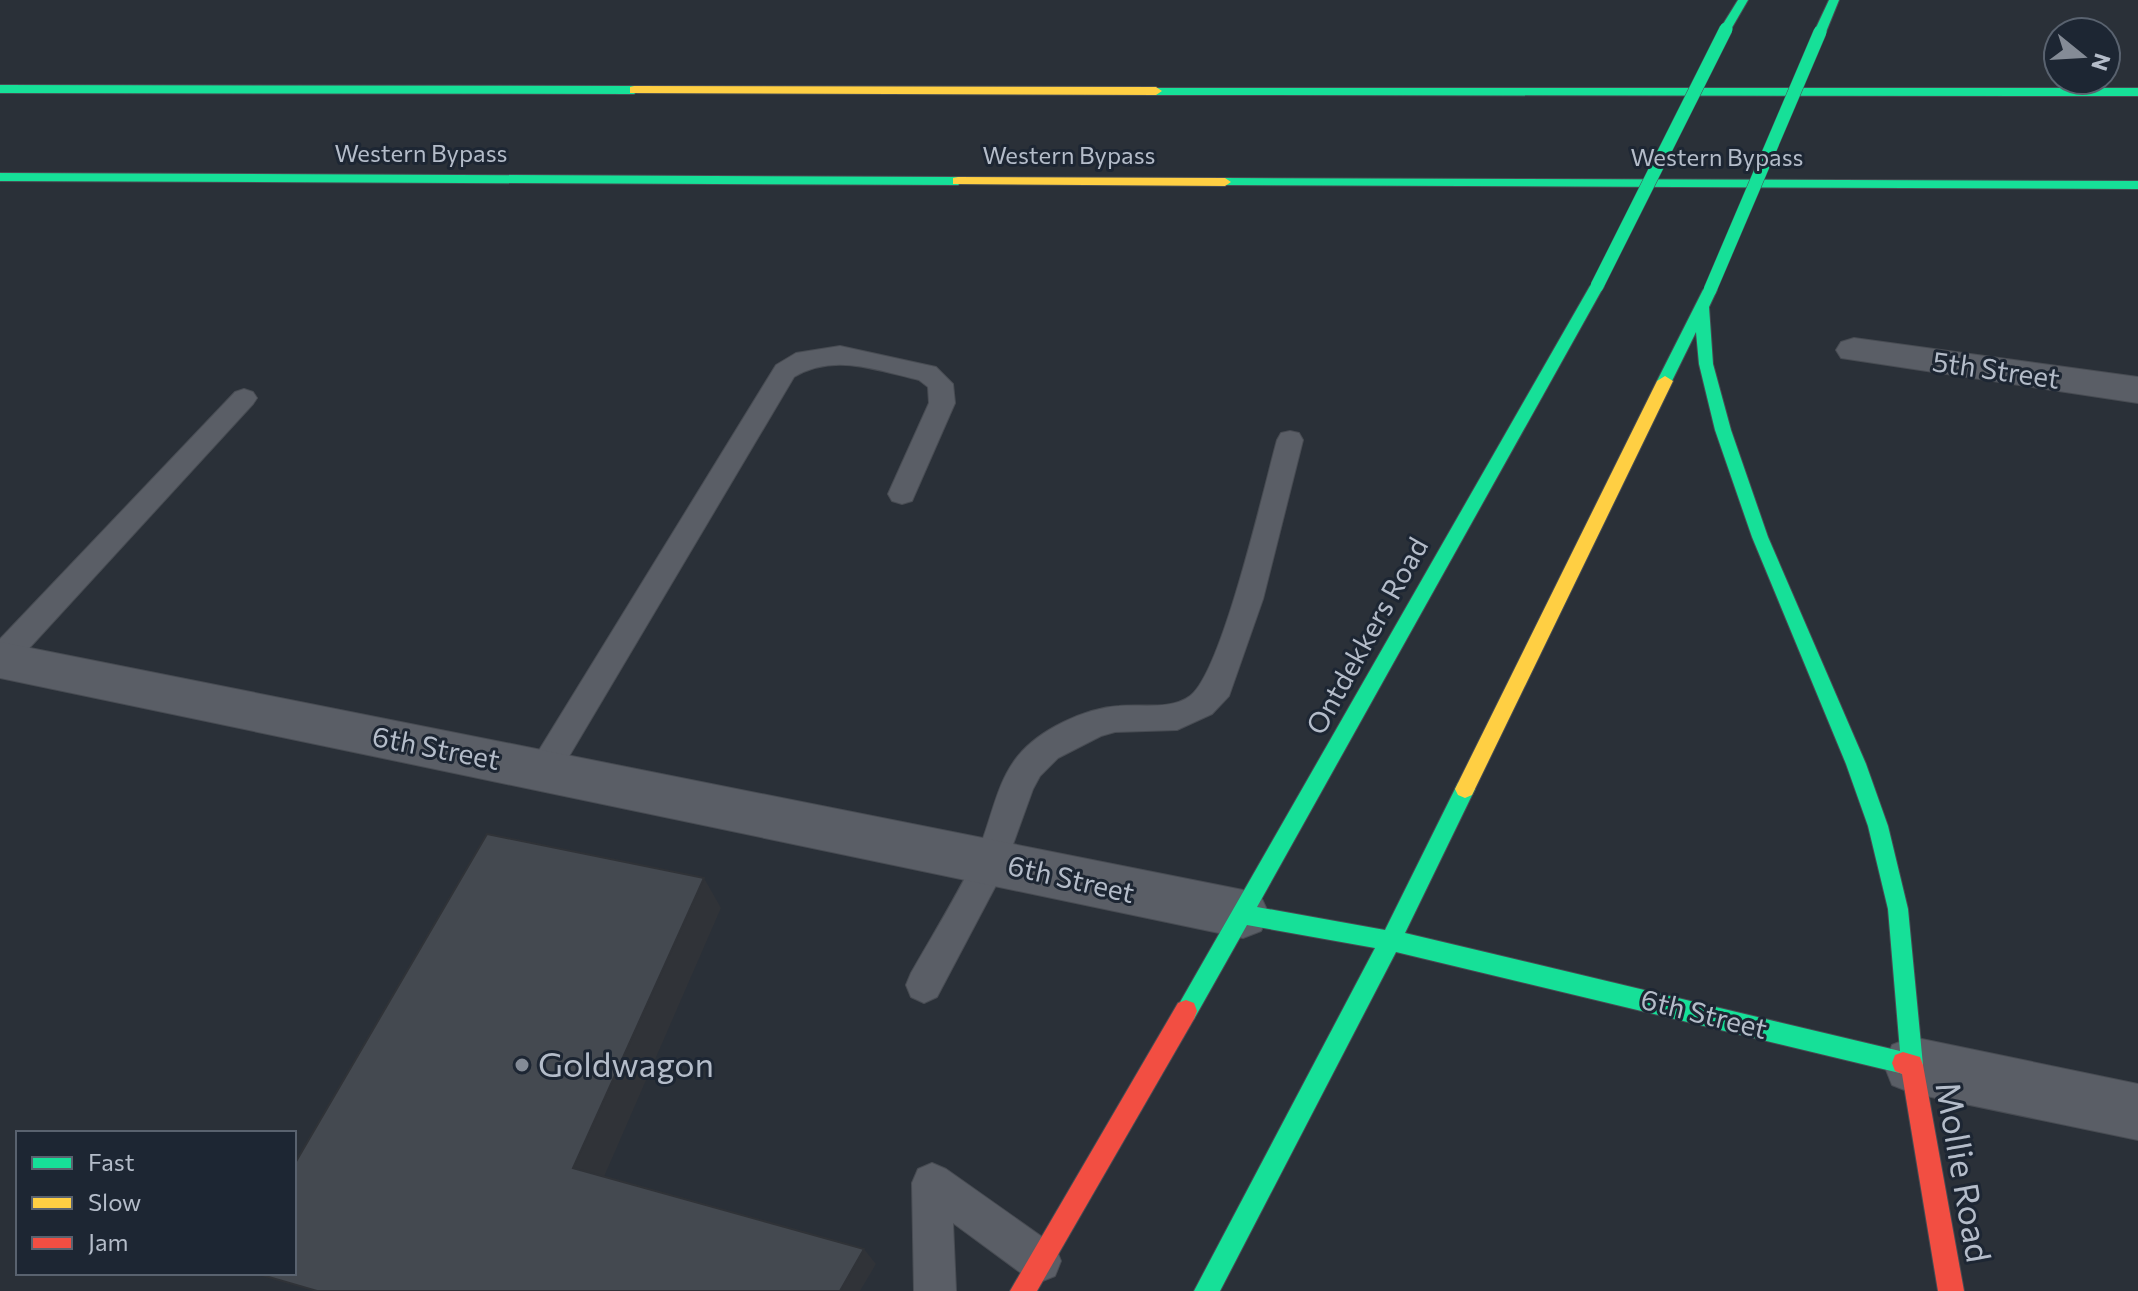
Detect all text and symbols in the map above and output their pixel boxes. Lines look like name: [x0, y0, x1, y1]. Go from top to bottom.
north arrow: [2042, 16, 2122, 96]
text: N: [2086, 50, 2117, 74]
street label: Western Bypass: [335, 138, 507, 167]
street label: Western Bypass: [983, 140, 1155, 169]
street label: Western Bypass: [1631, 142, 1803, 171]
street label: 5th Street: [1930, 343, 2062, 395]
street label: Ontdekkers Road: [1298, 531, 1434, 740]
street label: 6th Street: [370, 718, 503, 776]
street label: 6th Street: [1005, 847, 1138, 909]
street label: 6th Street: [1638, 981, 1771, 1045]
place label: Goldwagon: [538, 1042, 714, 1084]
marker: Goldwagon: [513, 1056, 531, 1074]
street label: Mollie Road: [1928, 1078, 2002, 1265]
legend: [16, 1131, 296, 1275]
text: Fast: [88, 1147, 135, 1176]
text: Slow: [88, 1187, 141, 1216]
text: Jam: [88, 1227, 128, 1256]

